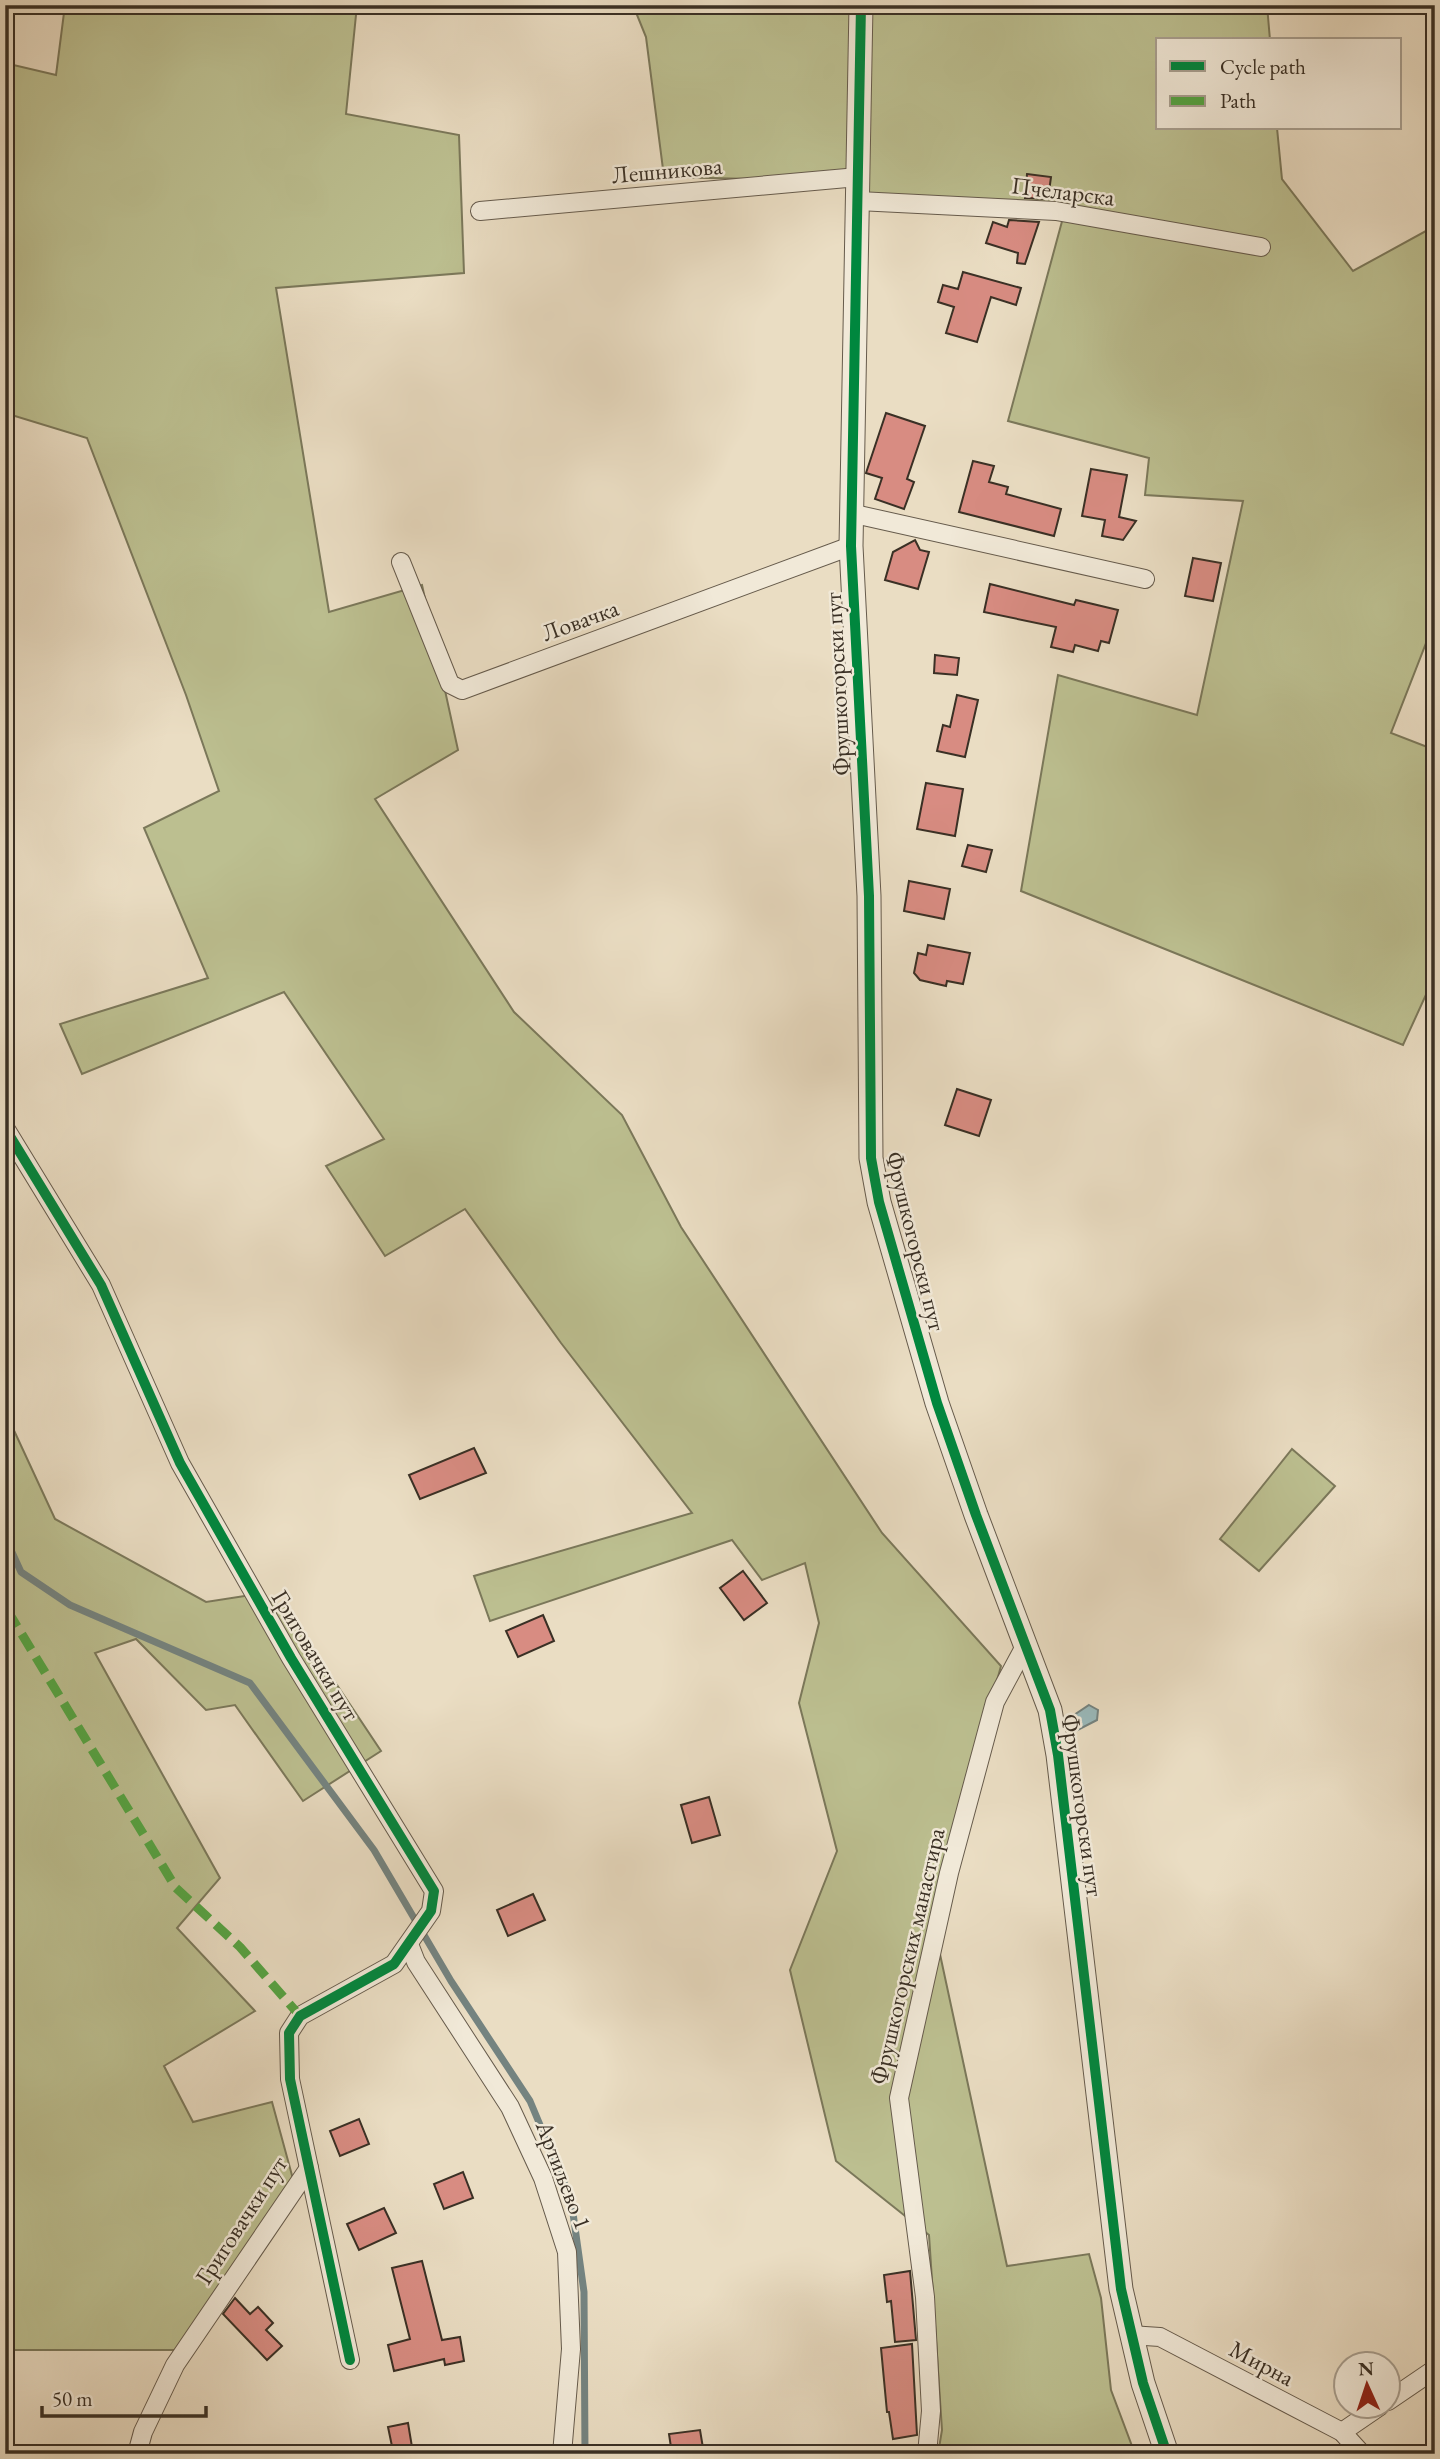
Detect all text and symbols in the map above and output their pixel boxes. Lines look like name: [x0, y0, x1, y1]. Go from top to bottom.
legend: [1156, 38, 1402, 130]
text: Cycle path: [1220, 53, 1306, 80]
text: Path: [1220, 87, 1257, 114]
street label: Лешникова: [610, 150, 724, 190]
street label: Пчеларска: [1010, 169, 1117, 213]
street label: Фрушкогорски пут: [817, 591, 857, 777]
street label: Ловачка: [537, 592, 623, 648]
street label: Фрушкогорски пут: [879, 1148, 953, 1334]
street label: Григовачки пут: [265, 1584, 367, 1726]
street label: Фрушкогорски пут: [1055, 1712, 1111, 1898]
street label: Фрушкогорских манастира: [862, 1824, 952, 2087]
street label: Артиљево 1: [529, 2115, 599, 2234]
street label: Григовачки пут: [188, 2150, 294, 2290]
street label: Мирна: [1224, 2333, 1300, 2393]
north arrow: [1332, 2350, 1402, 2420]
text: N: [1358, 2356, 1375, 2381]
scale bar: [42, 2375, 206, 2419]
text: 50 m: [52, 2385, 93, 2412]

